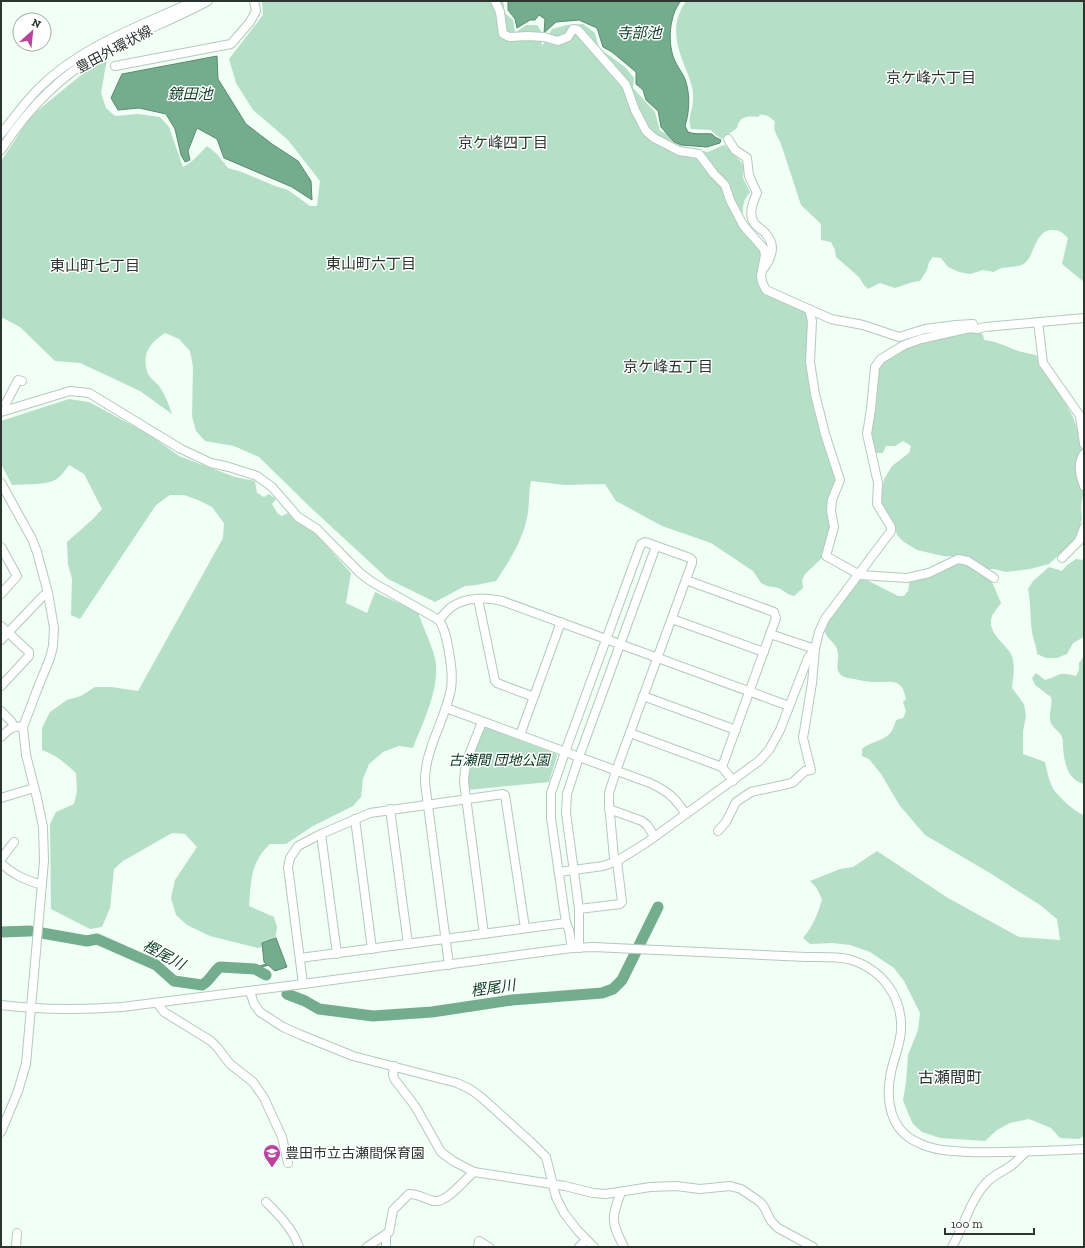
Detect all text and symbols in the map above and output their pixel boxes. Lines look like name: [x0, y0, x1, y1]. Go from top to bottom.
north arrow: [12, 12, 52, 52]
text: N: [30, 16, 44, 32]
street label: 豊田外環状線: [73, 22, 155, 77]
water label: 寺部池: [616, 24, 663, 42]
district label: 京ケ峰六丁目: [886, 69, 976, 87]
water label: 鏡田池: [167, 85, 214, 103]
district label: 京ケ峰四丁目: [458, 134, 548, 152]
district label: 東山町六丁目: [326, 255, 416, 273]
district label: 東山町七丁目: [50, 257, 140, 275]
district label: 京ケ峰五丁目: [623, 358, 713, 376]
park label: 古瀬間 団地公園: [448, 752, 552, 769]
water label: 樫尾川: [140, 936, 190, 974]
water label: 樫尾川: [469, 976, 519, 1000]
district label: 古瀬間町: [918, 1068, 982, 1087]
school or university icon: 豊田市立古瀬間保育園: [262, 1143, 282, 1168]
place label: 豊田市立古瀬間保育園: [285, 1145, 425, 1162]
scale bar: [945, 1210, 1034, 1236]
text: 100 m: [951, 1217, 983, 1231]

